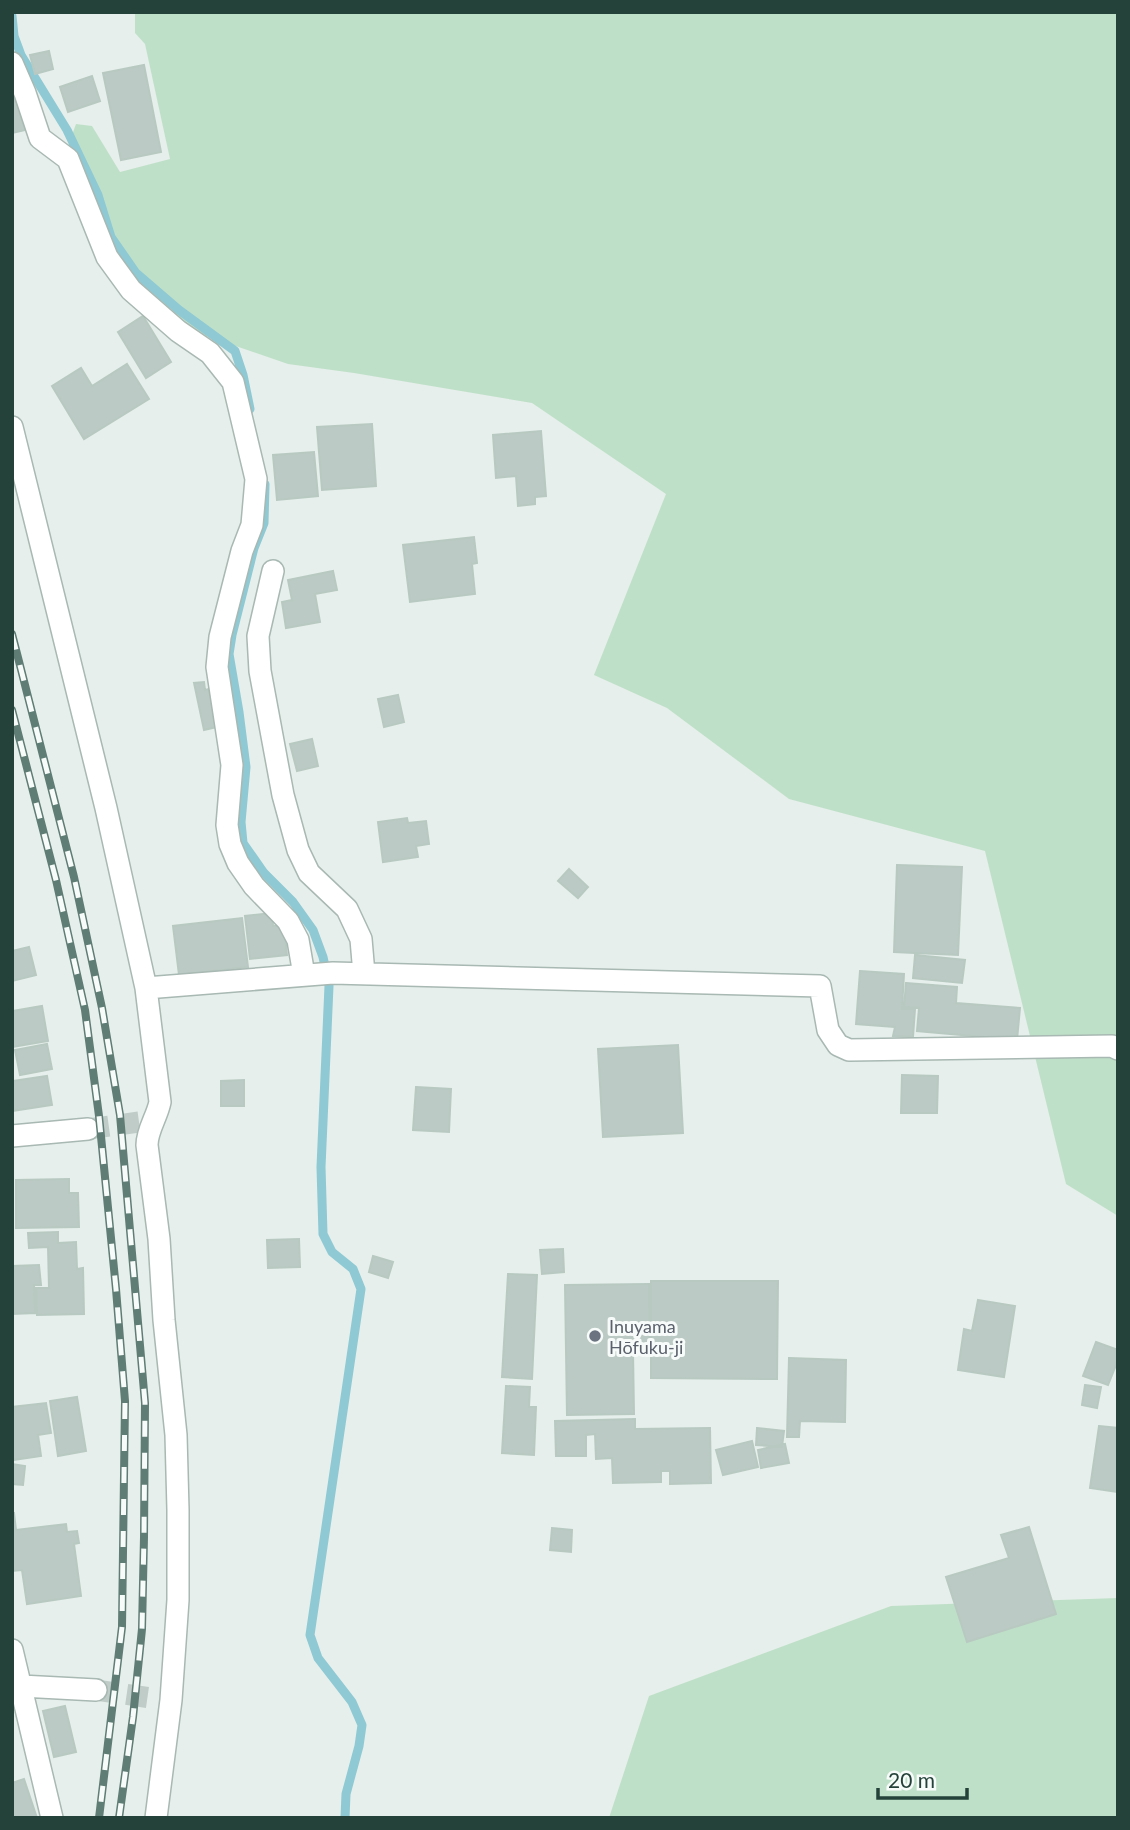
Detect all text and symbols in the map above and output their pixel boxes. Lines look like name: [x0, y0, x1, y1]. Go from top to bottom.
place label: Inuyama Hōfuku-ji: [609, 1315, 683, 1358]
marker: Inuyama Hōfuku-ji: [587, 1328, 603, 1344]
scale bar: [878, 1756, 967, 1800]
text: 20 m: [888, 1767, 935, 1792]

